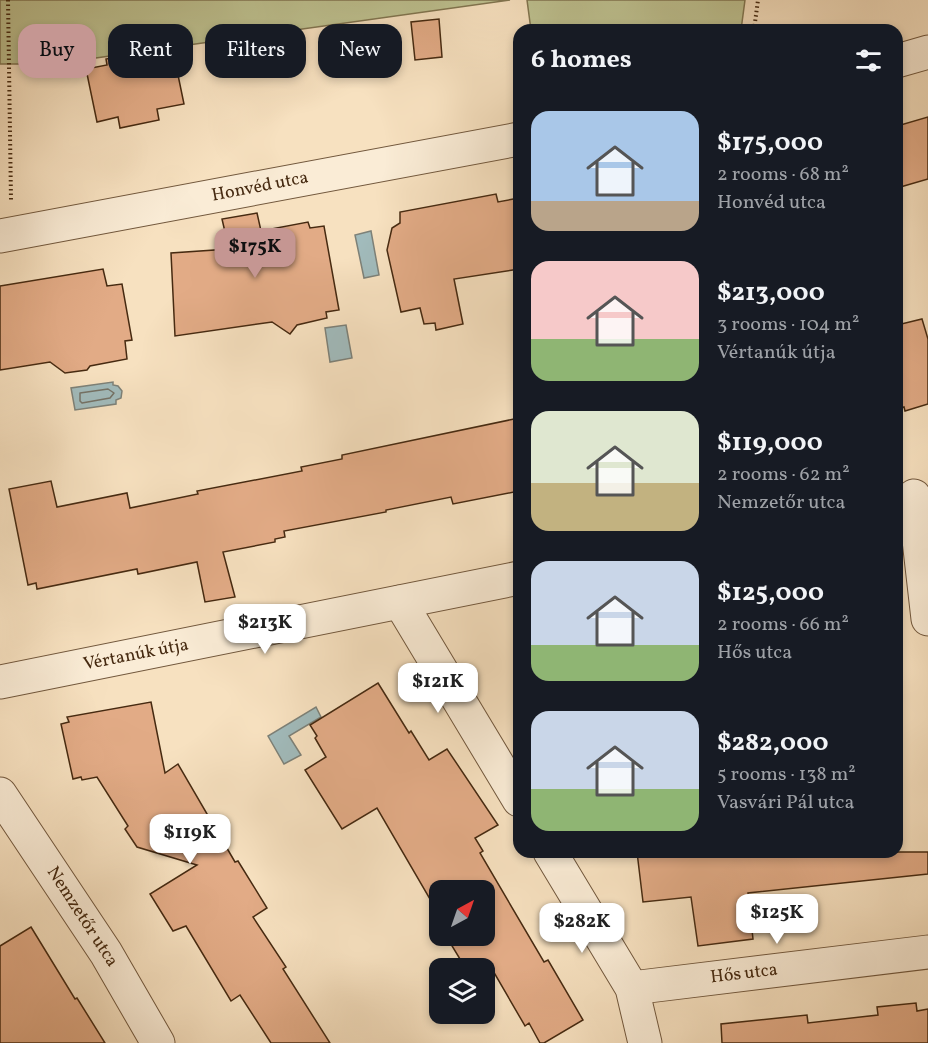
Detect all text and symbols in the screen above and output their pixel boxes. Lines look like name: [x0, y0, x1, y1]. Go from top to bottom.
chip: Buy: [18, 24, 96, 78]
chip: Rent: [108, 24, 193, 78]
chip: Filters: [205, 24, 306, 78]
chip: New: [318, 24, 402, 78]
text: 6 homes: [531, 42, 632, 78]
icon: filters: [852, 44, 885, 77]
text: $175,000: [717, 125, 823, 161]
icon: home: [579, 135, 651, 207]
text: 2 rooms · 68 m²: [717, 161, 849, 189]
street label: Honvéd utca: [209, 165, 311, 209]
text: Honvéd utca: [717, 189, 826, 217]
pin: $175K: [213, 228, 297, 279]
text: $175K: [229, 233, 281, 261]
text: $213,000: [717, 275, 825, 311]
icon: home: [579, 285, 651, 357]
text: 3 rooms · 104 m²: [717, 311, 859, 339]
text: Vértanúk útja: [717, 339, 836, 367]
text: $119,000: [717, 425, 823, 461]
icon: home: [579, 435, 651, 507]
text: 2 rooms · 62 m²: [717, 461, 850, 489]
text: Nemzetőr utca: [717, 489, 845, 517]
text: $125,000: [717, 575, 824, 611]
icon: home: [579, 585, 651, 657]
pin: $213K: [223, 604, 307, 655]
text: $213K: [238, 609, 292, 637]
text: 2 rooms · 66 m²: [717, 611, 849, 639]
street label: Vértanúk útja: [81, 633, 191, 677]
text: Hős utca: [717, 639, 792, 667]
pin: $121K: [396, 663, 480, 714]
text: $121K: [412, 668, 464, 696]
text: $282,000: [717, 725, 829, 761]
icon: home: [579, 735, 651, 807]
text: 5 rooms · 138 m²: [717, 761, 856, 789]
text: Vasvári Pál utca: [717, 789, 855, 817]
pin: $119K: [148, 814, 232, 865]
text: $119K: [164, 819, 216, 847]
street label: Nemzetőr utca: [40, 862, 124, 972]
north arrow: [429, 880, 495, 946]
map controls: [429, 880, 495, 1024]
pin: $125K: [735, 894, 819, 945]
text: $125K: [750, 899, 804, 927]
pin: $282K: [540, 903, 624, 954]
text: $282K: [553, 908, 611, 936]
street label: Hős utca: [709, 957, 779, 991]
button: layers: [429, 958, 495, 1024]

